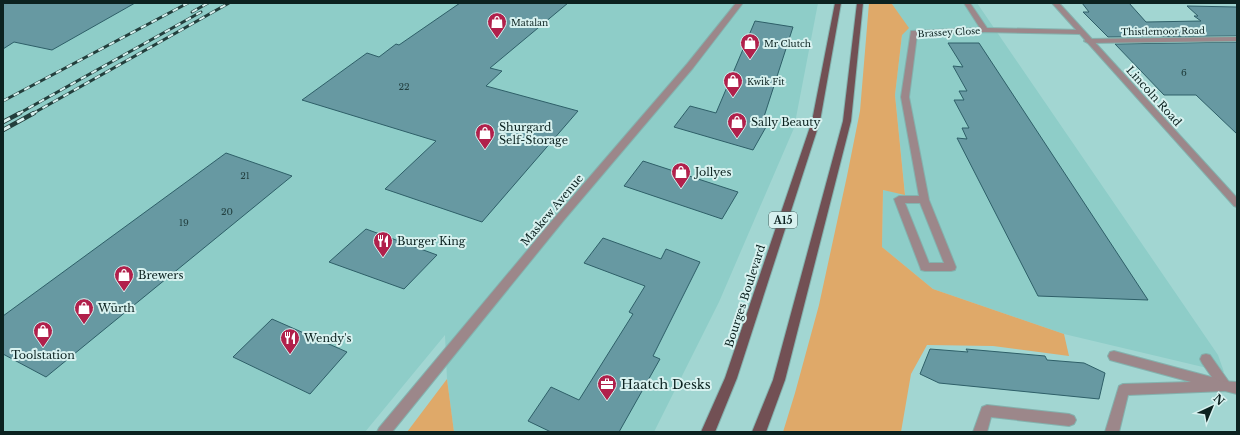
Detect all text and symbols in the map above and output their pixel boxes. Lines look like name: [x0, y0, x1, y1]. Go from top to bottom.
shop icon: Matalan: [486, 11, 508, 39]
place label: Matalan: [511, 17, 548, 28]
street label: Brassey Close: [917, 25, 981, 39]
street label: Thistlemoor Road: [1121, 25, 1205, 37]
shop icon: Mr Clutch: [739, 32, 761, 60]
place label: Mr Clutch: [764, 38, 811, 49]
street label: Lincoln Road: [1123, 63, 1185, 129]
house number: 6: [1181, 67, 1187, 78]
shop icon: Kwik Fit: [722, 70, 744, 98]
place label: Kwik Fit: [747, 76, 785, 87]
house number: 22: [398, 81, 410, 92]
shop icon: Sally Beauty: [726, 111, 748, 139]
place label: Sally Beauty: [751, 115, 821, 129]
place label: Shurgard Self-Storage: [499, 120, 568, 147]
shop icon: Shurgard Self-Storage: [474, 122, 496, 150]
shop icon: Jollyes: [670, 161, 692, 189]
place label: Jollyes: [693, 165, 731, 179]
house number: 21: [240, 170, 250, 181]
street label: Maskew Avenue: [518, 171, 586, 249]
house number: 20: [221, 206, 233, 217]
road number: A15: [769, 212, 797, 228]
house number: 19: [179, 217, 189, 228]
restaurant icon: Burger King: [372, 230, 394, 258]
place label: Burger King: [397, 234, 466, 248]
street label: Bourges Boulevard: [722, 242, 768, 349]
shop icon: Brewers: [113, 264, 135, 292]
place label: Brewers: [138, 268, 183, 282]
shop icon: Würth: [73, 297, 95, 325]
place label: Würth: [97, 301, 135, 315]
shop icon: Toolstation: [32, 320, 54, 348]
restaurant icon: Wendy's: [279, 327, 301, 355]
place label: Wendy's: [303, 331, 352, 345]
place label: Toolstation: [11, 348, 75, 362]
office icon: Haatch Desks: [596, 373, 618, 401]
place label: Haatch Desks: [621, 376, 711, 393]
north arrow: [1192, 387, 1232, 427]
text: N: [1210, 391, 1228, 409]

